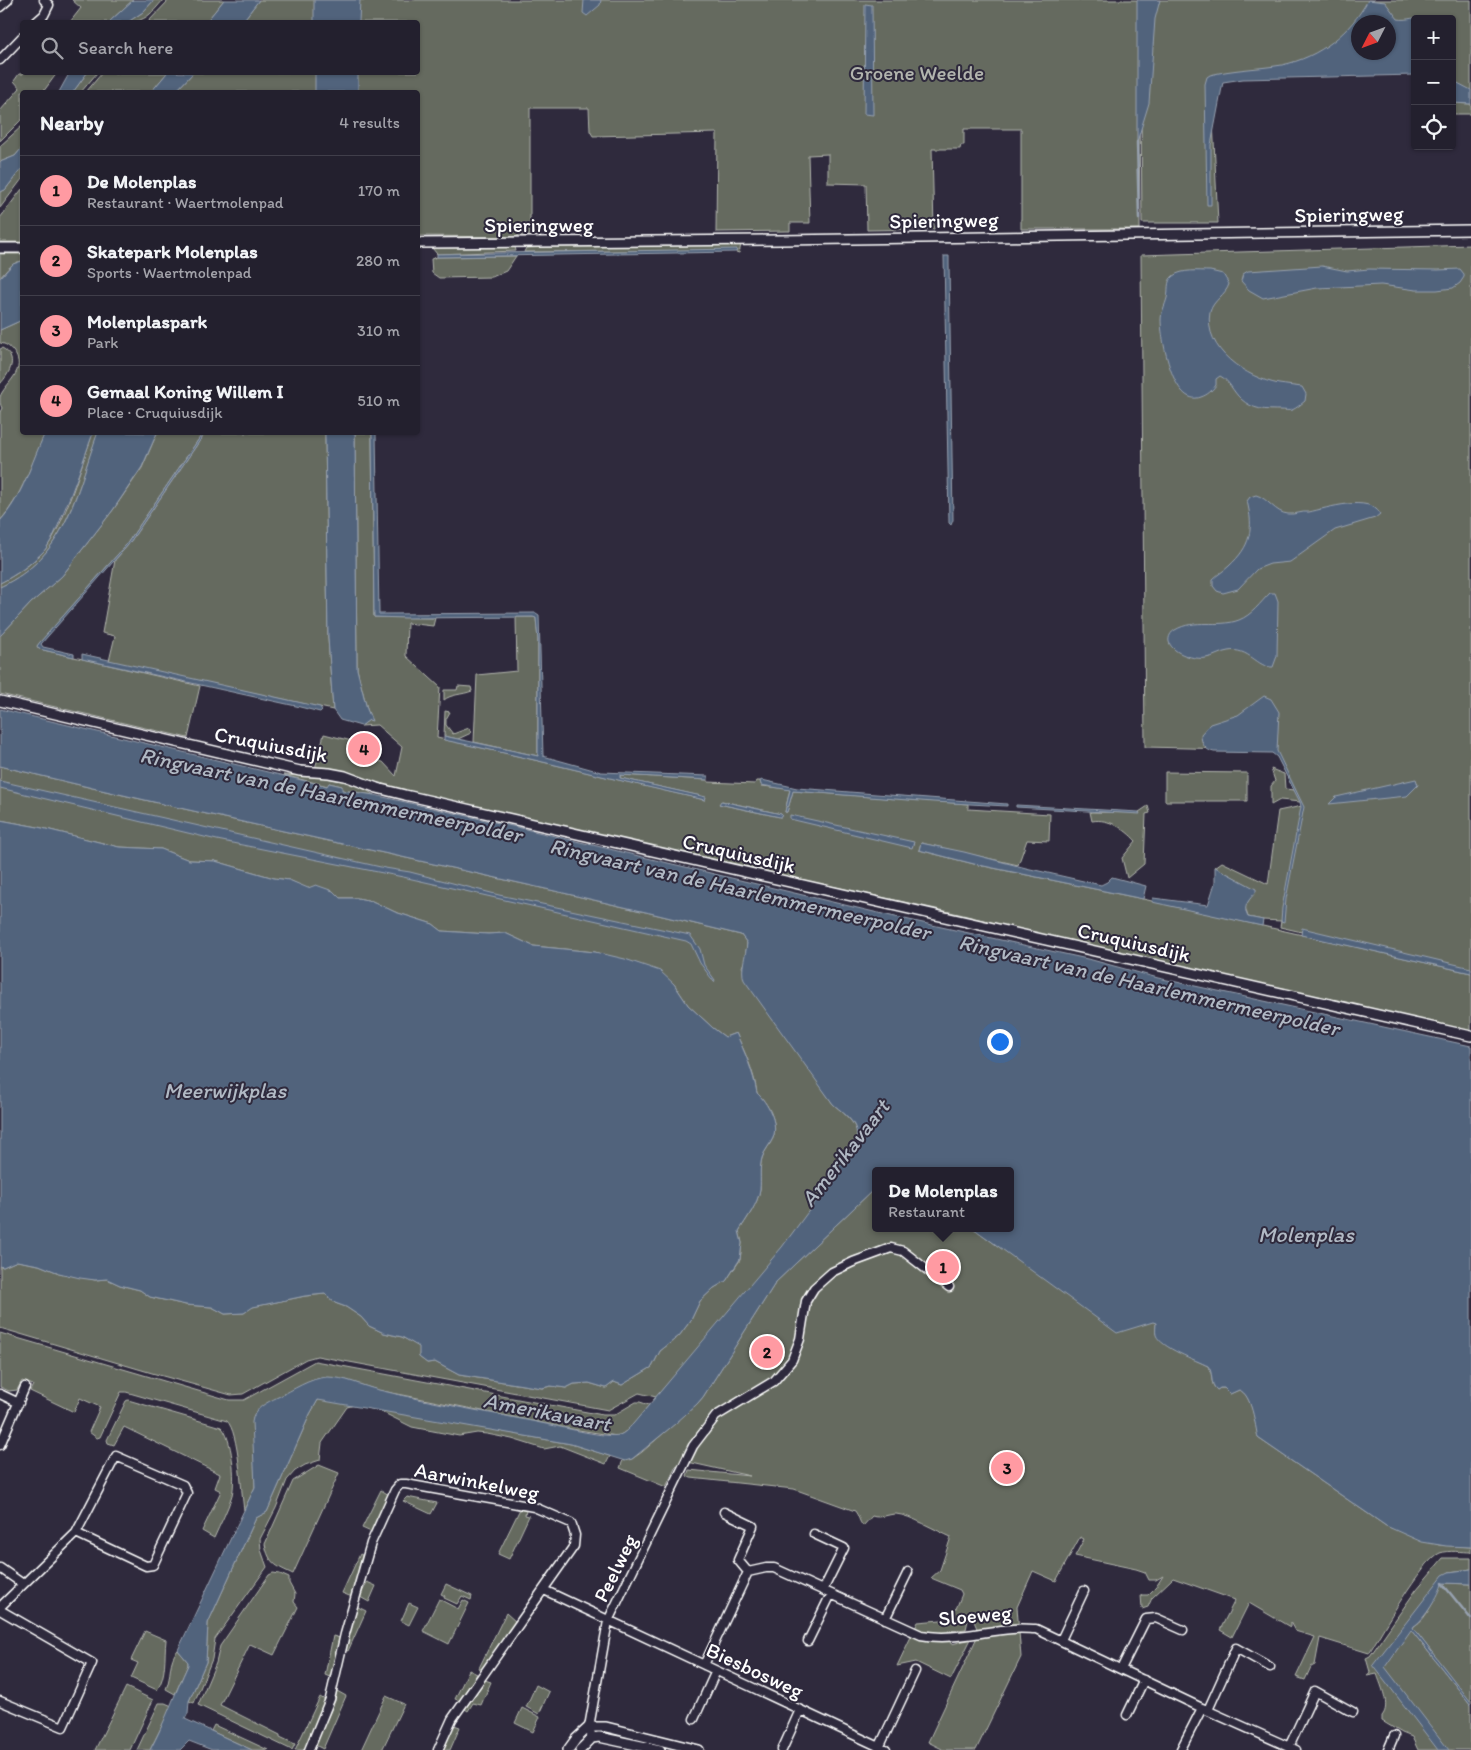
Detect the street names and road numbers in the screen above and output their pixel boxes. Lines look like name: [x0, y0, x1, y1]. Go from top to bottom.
street label: Spieringweg: [1294, 201, 1404, 227]
street label: Spieringweg: [889, 207, 999, 233]
street label: Spieringweg: [484, 212, 594, 237]
street label: Cruquiusdijk: [212, 721, 330, 767]
street label: Cruquiusdijk: [680, 828, 798, 878]
street label: Cruquiusdijk: [1075, 917, 1193, 967]
street label: Aarwinkelweg: [413, 1457, 542, 1505]
street label: Peelweg: [588, 1530, 642, 1606]
street label: Sloeweg: [937, 1599, 1013, 1631]
street label: Biesbosweg: [702, 1637, 808, 1704]

